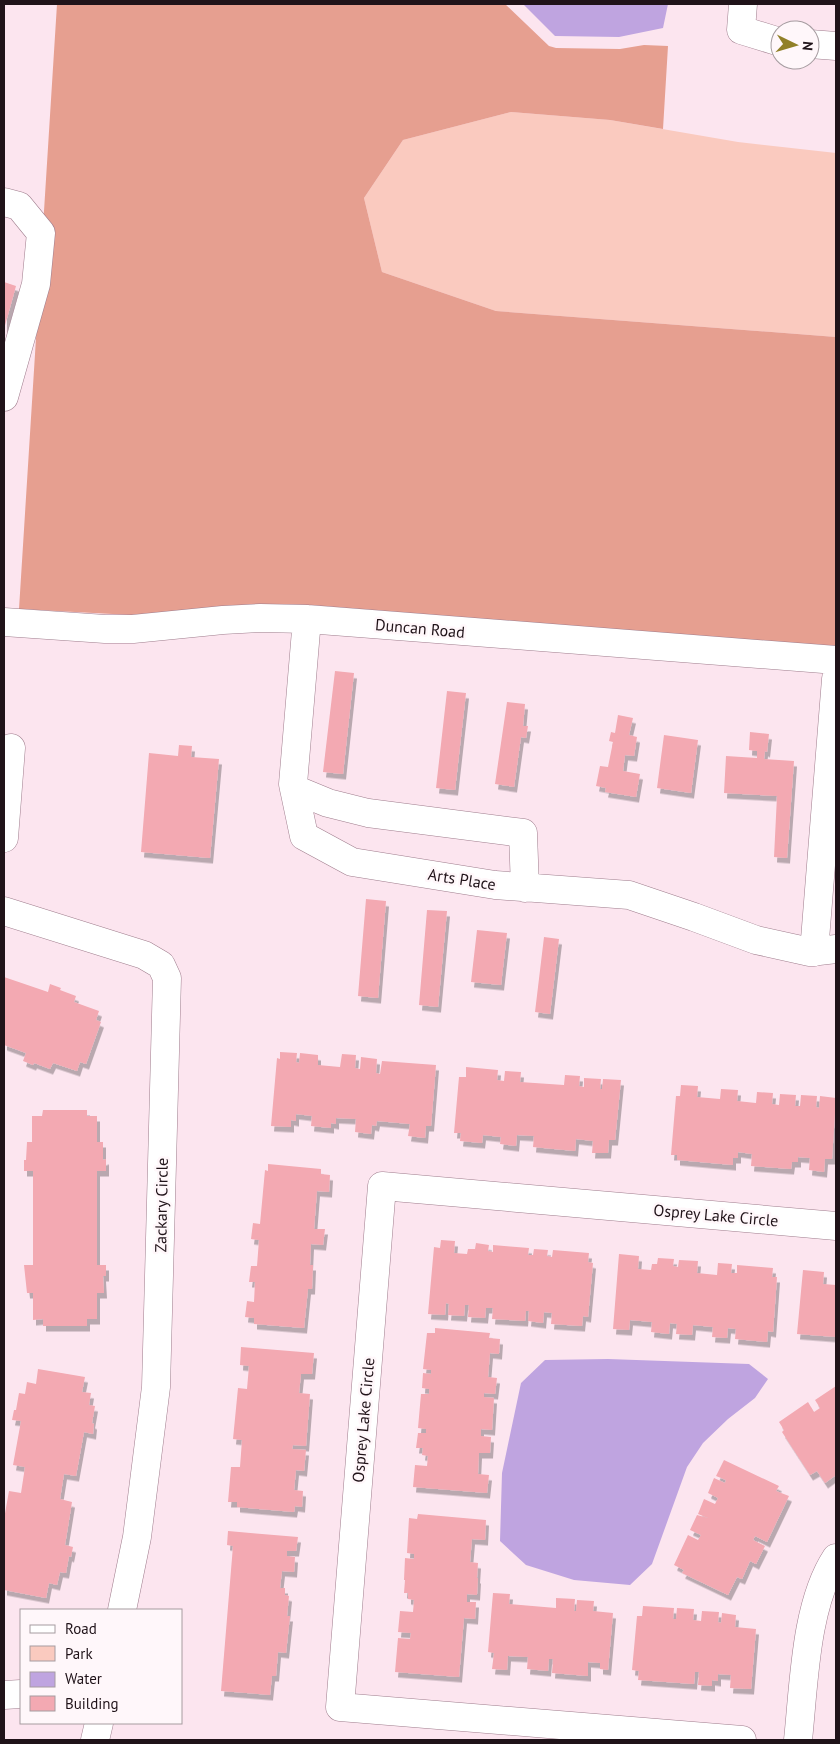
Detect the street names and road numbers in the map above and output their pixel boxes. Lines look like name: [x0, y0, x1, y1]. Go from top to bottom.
street label: Duncan Road: [374, 614, 466, 642]
street label: Arts Place: [427, 864, 497, 894]
street label: Zackary Circle: [150, 1158, 172, 1252]
street label: Osprey Lake Circle: [653, 1200, 779, 1230]
street label: Osprey Lake Circle: [348, 1357, 378, 1483]

